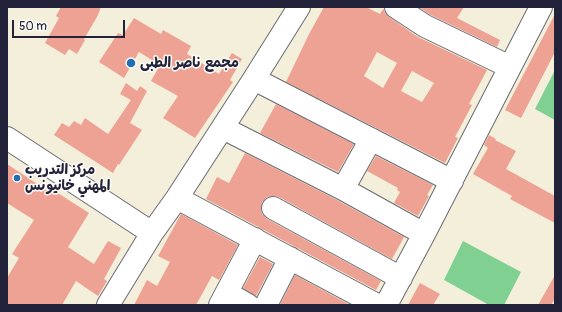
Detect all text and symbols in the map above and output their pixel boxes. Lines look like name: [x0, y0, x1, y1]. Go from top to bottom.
scale bar: [14, 12, 127, 38]
text: 50 m: [19, 19, 47, 34]
place label: مجمع ناصر الطبى: [140, 55, 239, 71]
marker: مجمع ناصر الطبى: [125, 57, 137, 69]
place label: مركز التدريب المهني خانيونس: [25, 162, 110, 194]
marker: مركز التدريب المهني خانيونس: [12, 173, 22, 183]

